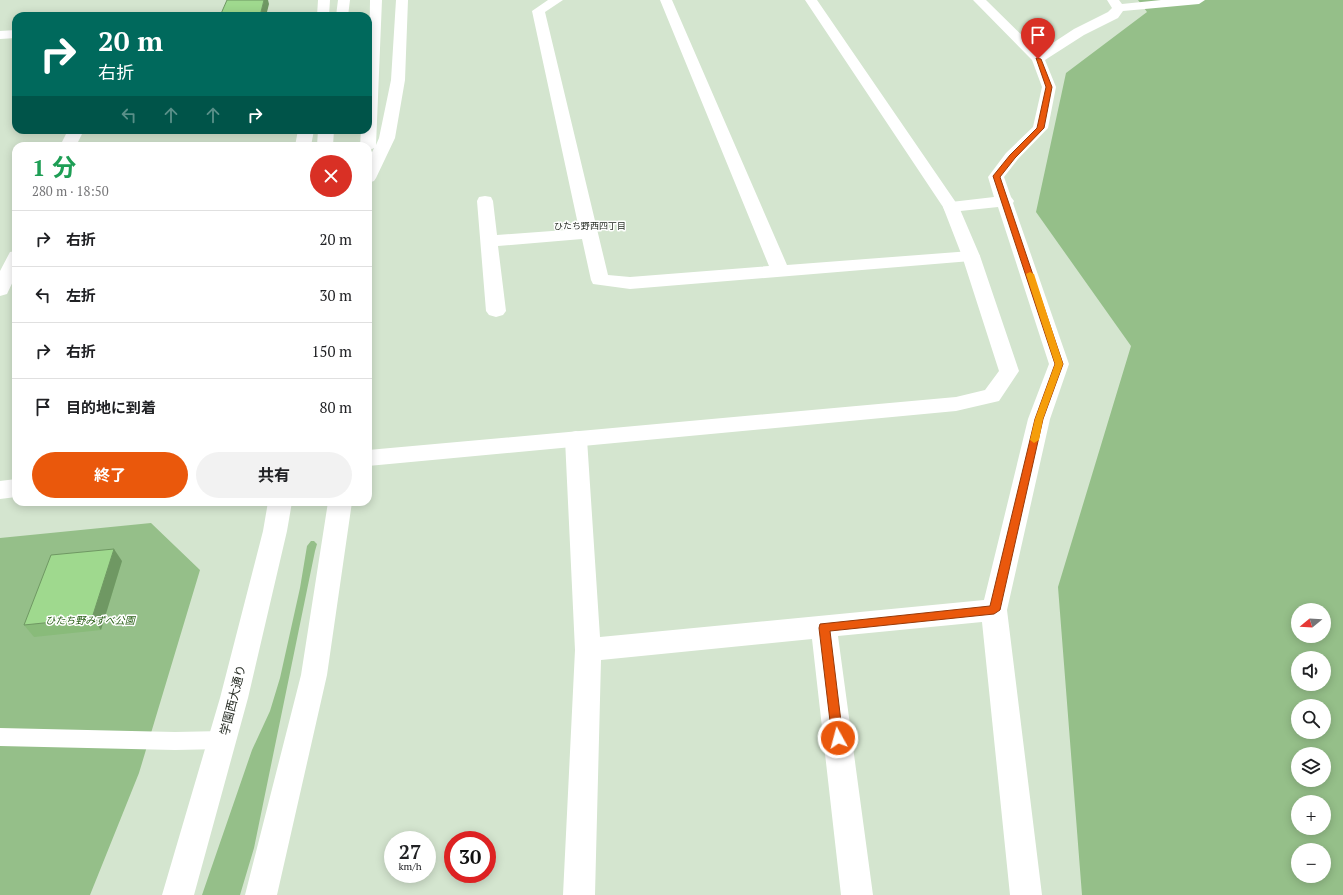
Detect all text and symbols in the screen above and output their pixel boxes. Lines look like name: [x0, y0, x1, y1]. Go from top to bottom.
pin: [1021, 18, 1055, 59]
text: 20 m: [98, 22, 163, 59]
icon: arrive: [1027, 24, 1049, 46]
icon: right: [32, 28, 84, 80]
text: 右折: [98, 60, 134, 84]
icon: left: [118, 104, 140, 126]
icon: ahead: [160, 104, 182, 126]
icon: ahead: [202, 104, 224, 126]
icon: right: [244, 104, 266, 126]
text: 1 分: [32, 151, 76, 183]
button: close: [310, 155, 352, 197]
text: 280 m · 18:50: [32, 182, 109, 200]
district label: ひたち野西四丁目: [554, 220, 626, 232]
icon: right: [32, 228, 54, 250]
text: 右折: [66, 229, 96, 249]
text: 20 m: [319, 229, 352, 249]
icon: left: [32, 284, 54, 306]
text: 左折: [66, 285, 96, 305]
text: 30 m: [319, 285, 352, 305]
icon: right: [32, 340, 54, 362]
text: 右折: [66, 341, 96, 361]
text: 150 m: [311, 341, 352, 361]
icon: arrive: [32, 396, 54, 418]
text: 目的地に到着: [66, 397, 156, 417]
text: 80 m: [319, 397, 352, 417]
button: 終了: [32, 452, 188, 498]
button: 共有: [196, 452, 352, 498]
north arrow: [1291, 603, 1331, 643]
map controls: [1291, 603, 1331, 883]
park label: ひたち野みずべ公園: [45, 614, 137, 627]
button: sound: [1291, 651, 1331, 691]
street label: 学園西大通り: [217, 663, 249, 737]
button: search: [1291, 699, 1331, 739]
position arrow: [817, 717, 859, 759]
button: layers: [1291, 747, 1331, 787]
button: +: [1291, 795, 1331, 835]
speed limit sign: 30: [444, 831, 496, 883]
text: 27: [399, 838, 421, 865]
button: −: [1291, 843, 1331, 883]
text: km/h: [398, 860, 422, 873]

